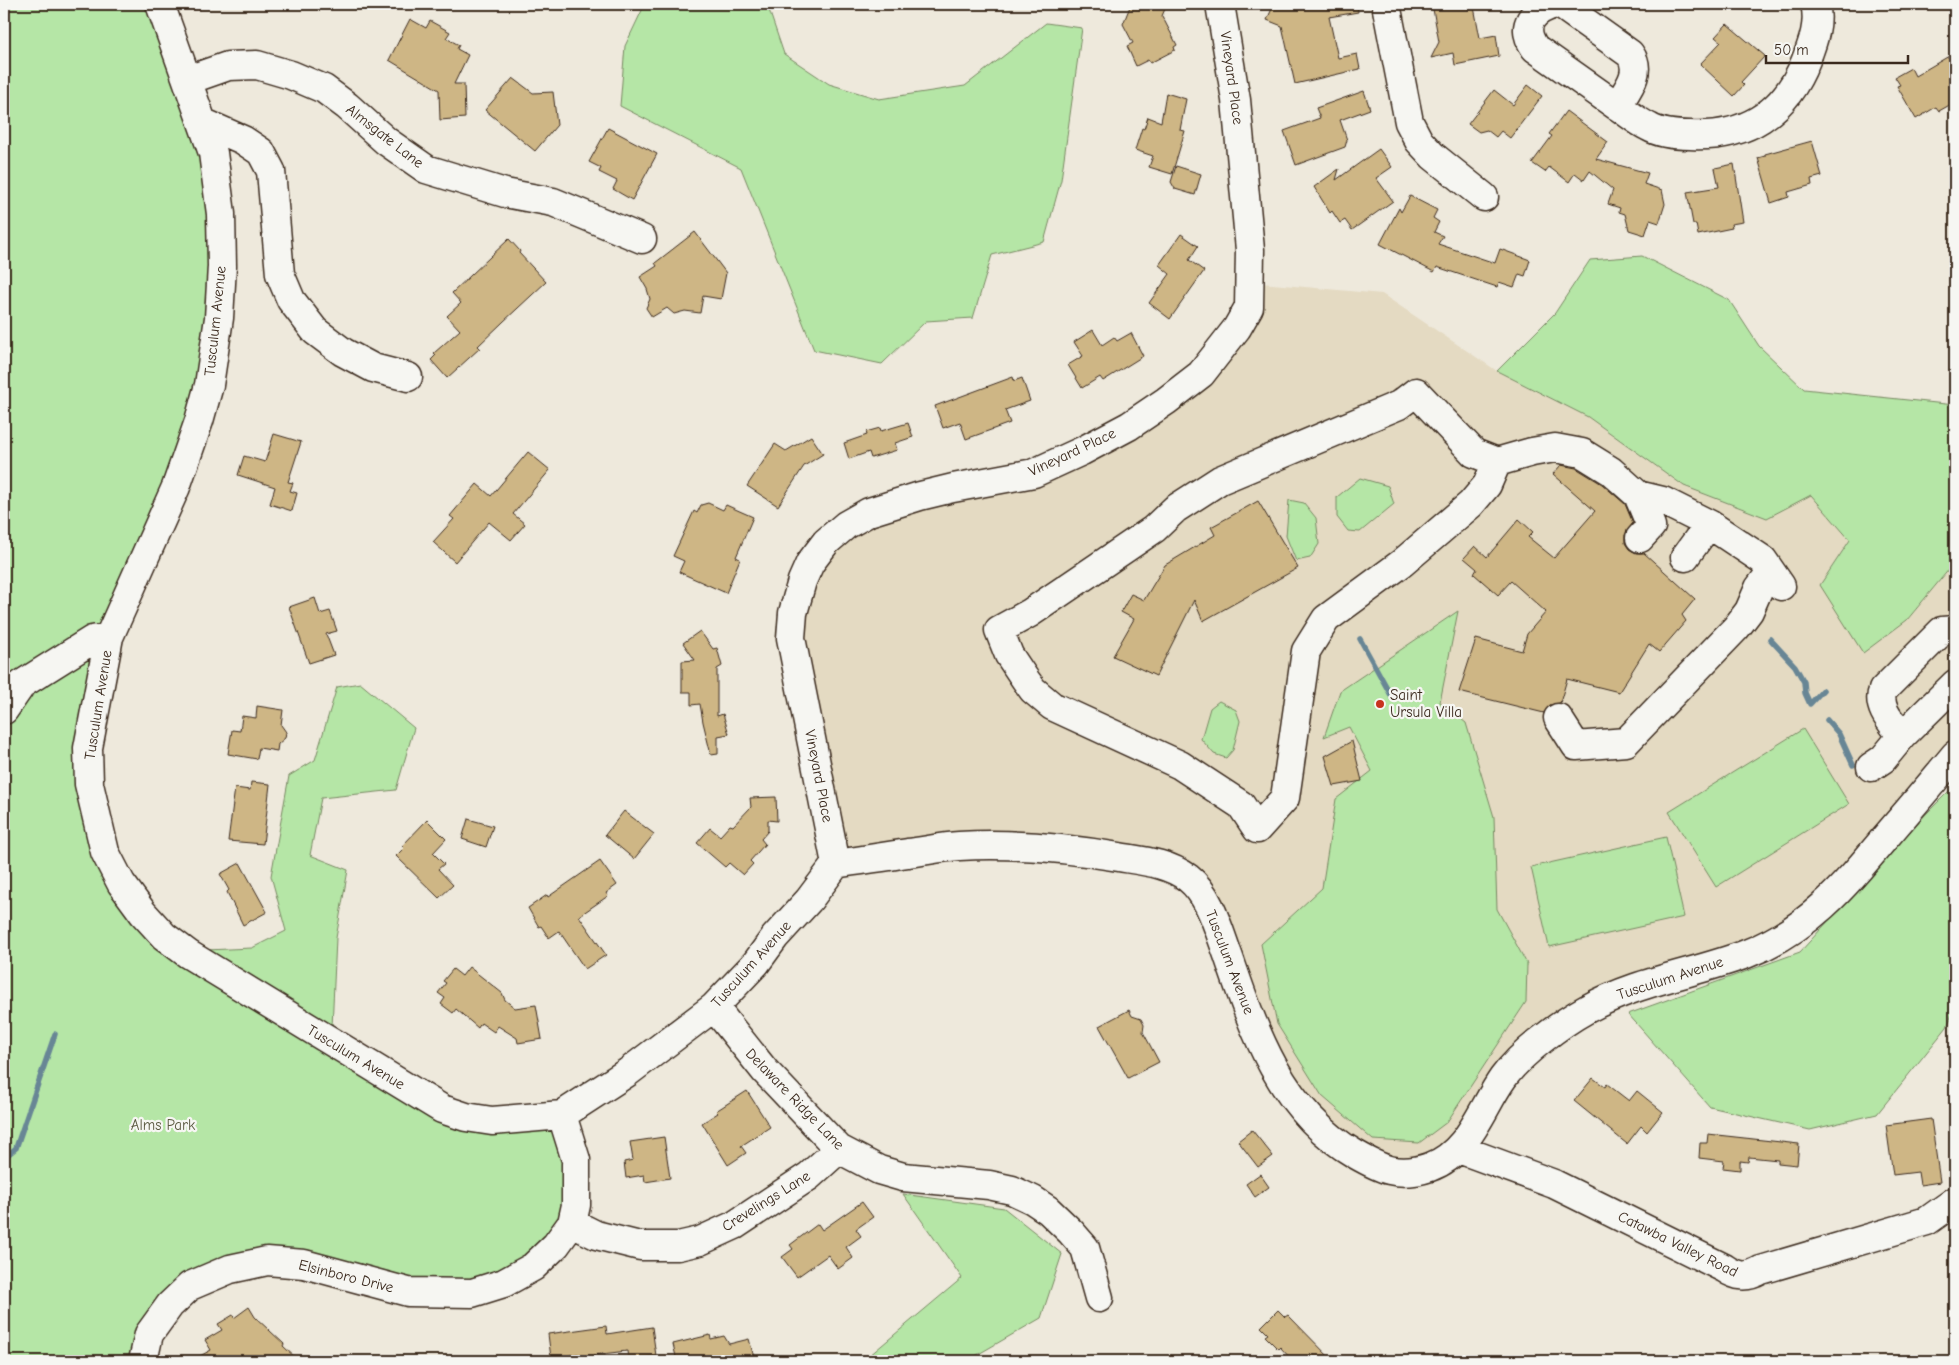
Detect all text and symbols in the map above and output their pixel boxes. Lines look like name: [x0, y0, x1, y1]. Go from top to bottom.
street label: Vineyard Place: [1217, 30, 1248, 126]
scale bar: [1766, 32, 1909, 64]
text: 50 m: [1774, 41, 1809, 59]
street label: Almsgate Lane: [343, 100, 428, 172]
street label: Tusculum Avenue: [200, 265, 230, 377]
street label: Vineyard Place: [1026, 424, 1119, 480]
street label: Tusculum Avenue: [80, 648, 116, 761]
place label: Saint Ursula Villa: [1390, 686, 1462, 721]
marker: Saint Ursula Villa: [1374, 698, 1386, 710]
street label: Vineyard Place: [801, 728, 837, 824]
street label: Tusculum Avenue: [1202, 907, 1258, 1017]
street label: Tusculum Avenue: [707, 917, 795, 1011]
street label: Tusculum Avenue: [1615, 952, 1726, 1004]
street label: Tusculum Avenue: [304, 1021, 408, 1093]
street label: Delaware Ridge Lane: [742, 1044, 848, 1154]
park label: Alms Park: [131, 1116, 196, 1134]
street label: Crevelings Lane: [718, 1166, 814, 1235]
street label: Catawba Valley Road: [1615, 1207, 1741, 1281]
street label: Elsinboro Drive: [297, 1256, 396, 1297]

